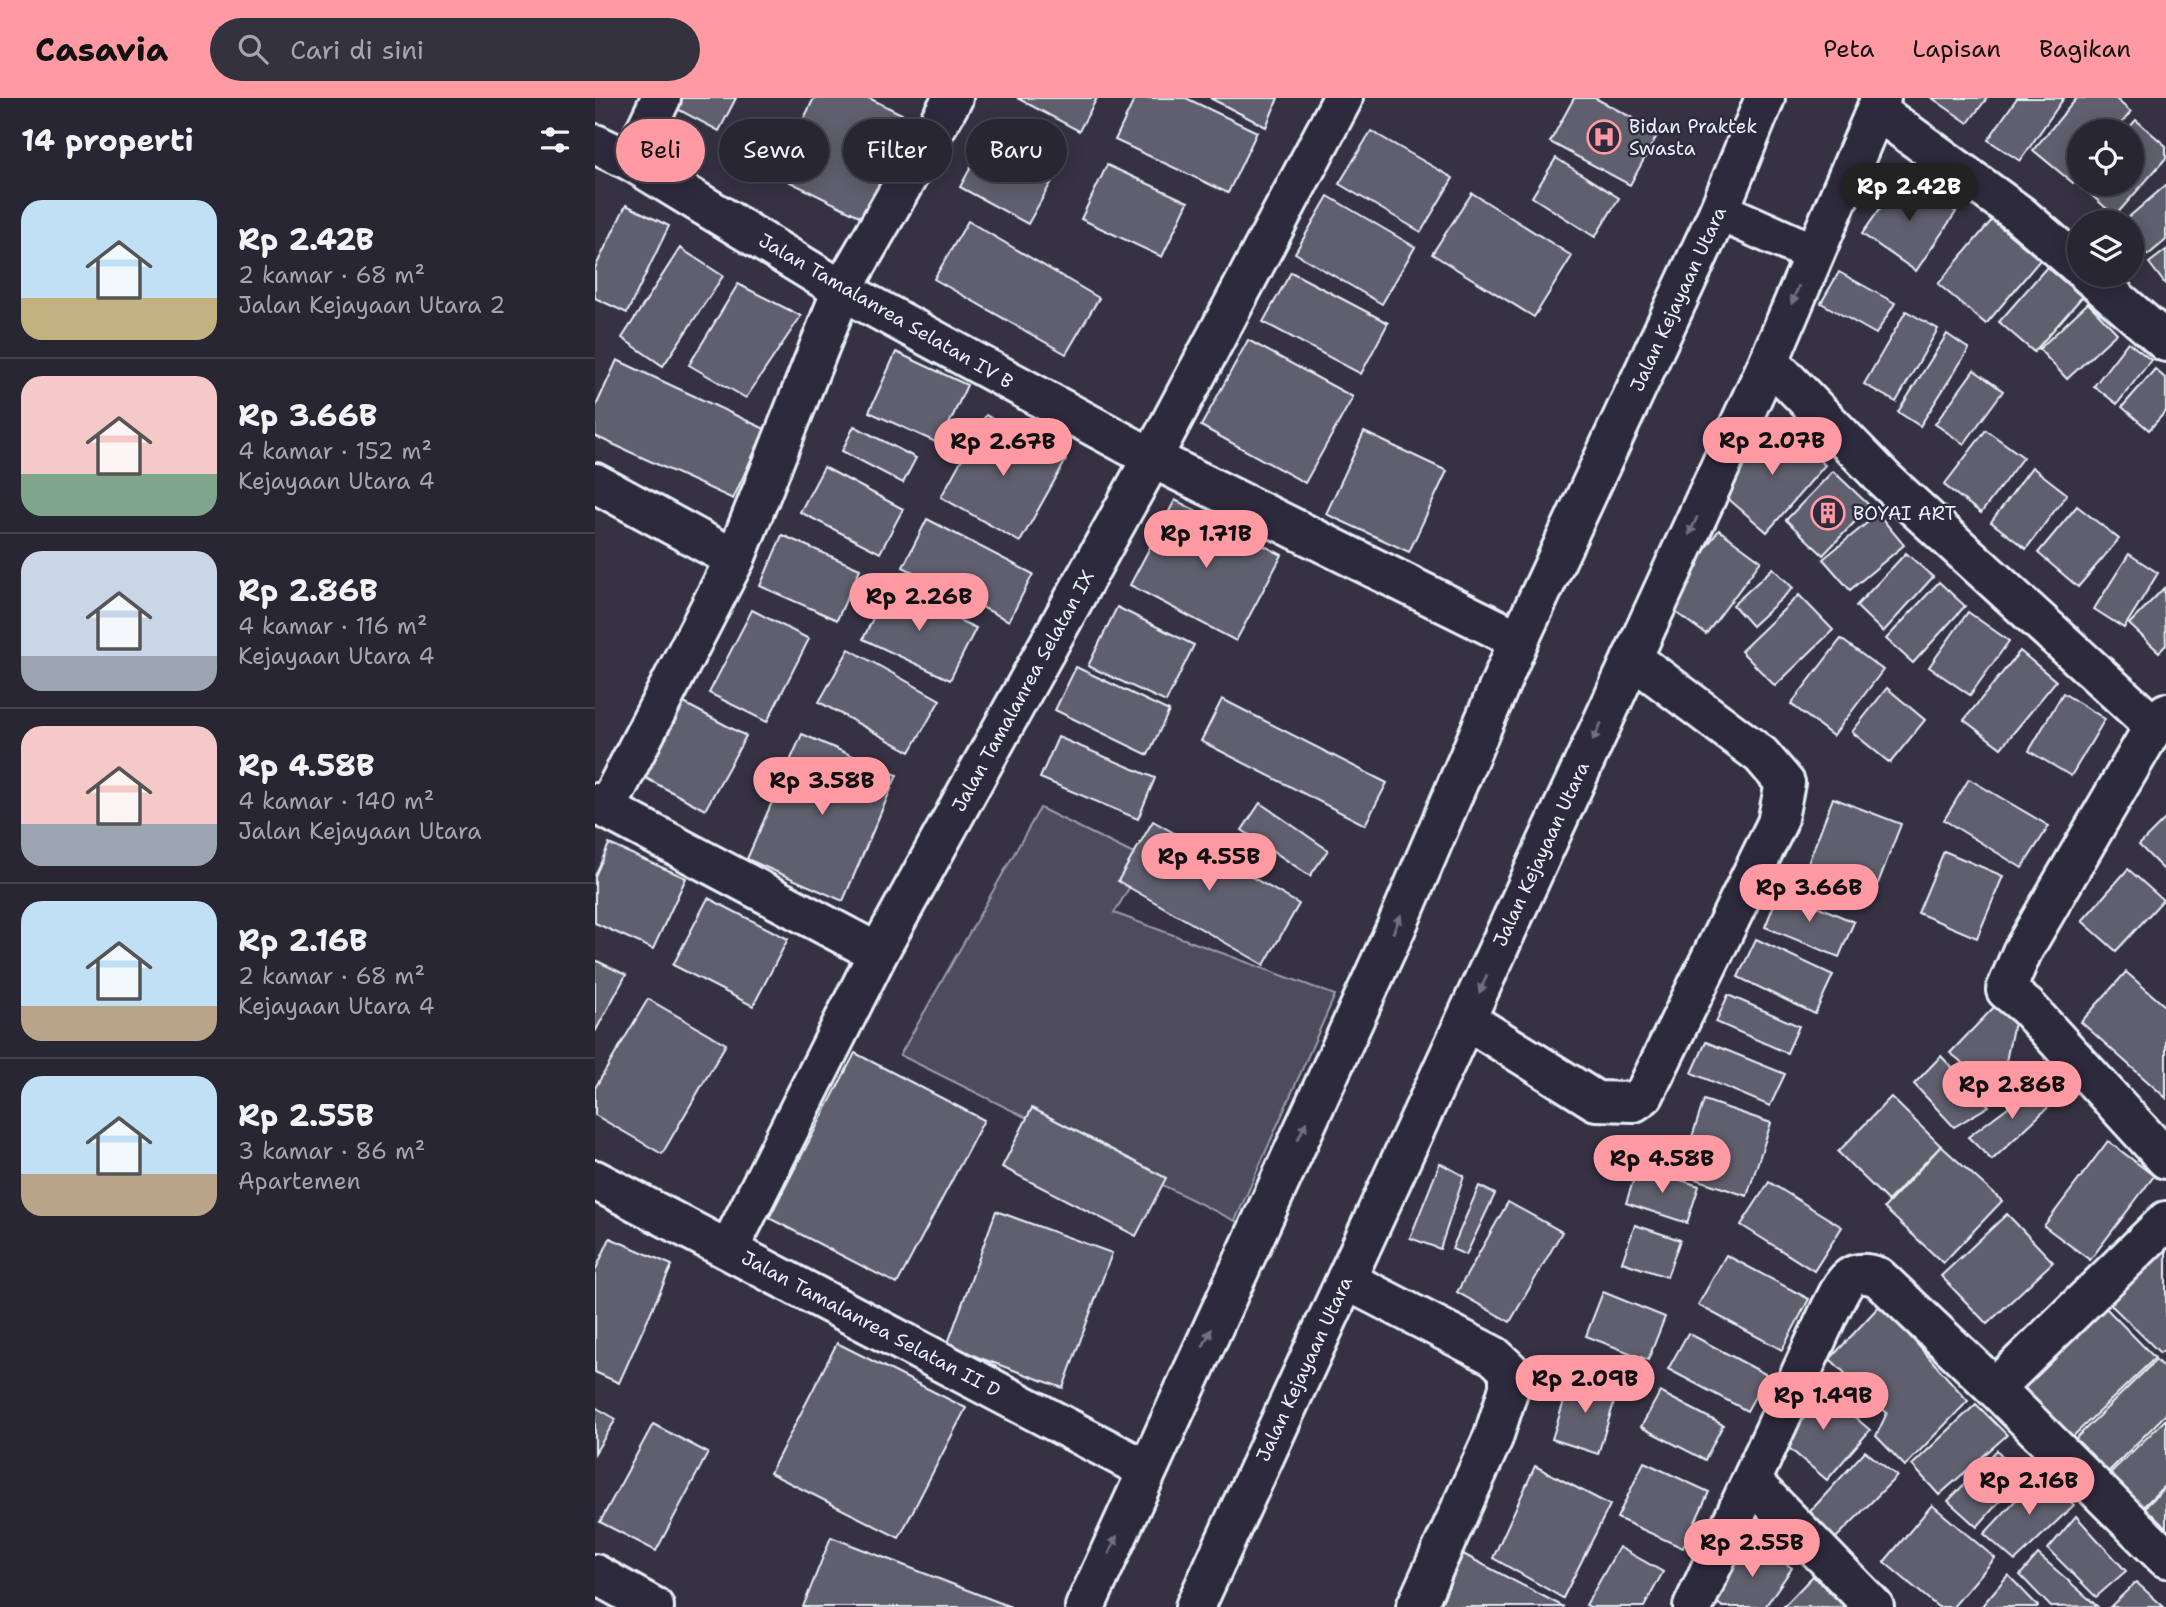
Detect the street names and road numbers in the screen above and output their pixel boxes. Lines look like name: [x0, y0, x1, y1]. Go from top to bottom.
street label: Jalan Kejayaan Utara: [1624, 202, 1732, 395]
street label: Jalan Tamalanrea Selatan IV B: [754, 228, 1018, 394]
street label: Jalan Tamalanrea Selatan IX: [946, 566, 1100, 816]
street label: Jalan Kejayaan Utara: [1487, 757, 1595, 950]
street label: Jalan Tamalanrea Selatan II D: [737, 1245, 1005, 1403]
street label: Jalan Kejayaan Utara: [1250, 1272, 1358, 1465]

